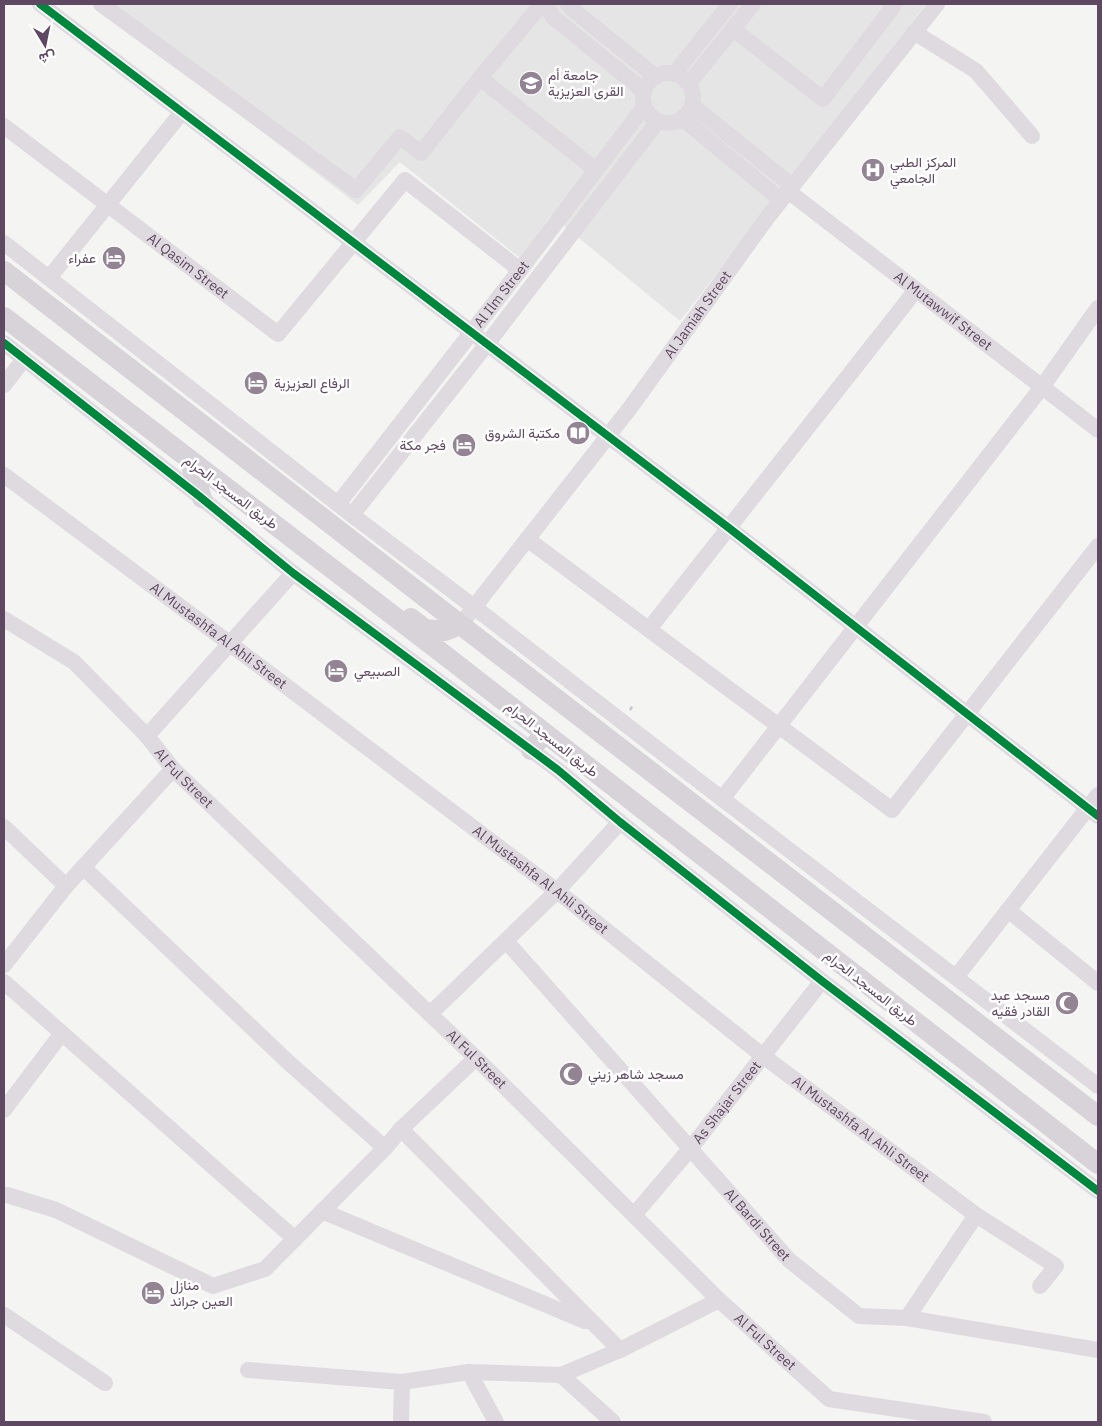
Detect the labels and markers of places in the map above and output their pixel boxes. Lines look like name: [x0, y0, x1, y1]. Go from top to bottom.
place label: جامعة أم القرى العزيزية: [548, 66, 623, 100]
school or university icon: جامعة أم القرى العزيزية: [518, 70, 544, 96]
place label: المركز الطبي الجامعي: [890, 153, 956, 190]
hospital icon: المركز الطبي الجامعي: [860, 157, 886, 183]
hotel icon: عفراء: [101, 245, 127, 271]
place label: عفراء: [68, 249, 96, 267]
hotel icon: الرفاع العزيزية: [243, 370, 269, 396]
place label: الرفاع العزيزية: [274, 374, 350, 394]
library icon: مكتبة الشروق: [565, 420, 591, 446]
place label: مكتبة الشروق: [485, 424, 560, 442]
hotel icon: فجر مكة: [451, 432, 477, 458]
place label: فجر مكة: [399, 436, 446, 454]
hotel icon: الصبيعي: [323, 658, 349, 684]
place label: الصبيعي: [354, 662, 400, 683]
place label: مسجد عبد القادر فقيه: [991, 986, 1050, 1020]
mosque icon: مسجد عبد القادر فقيه: [1054, 990, 1080, 1016]
mosque icon: مسجد شاهر زيني: [558, 1061, 584, 1087]
place label: مسجد شاهر زيني: [588, 1065, 684, 1086]
place label: منازل العين جراند: [170, 1276, 233, 1310]
hotel icon: منازل العين جراند: [140, 1280, 166, 1306]

